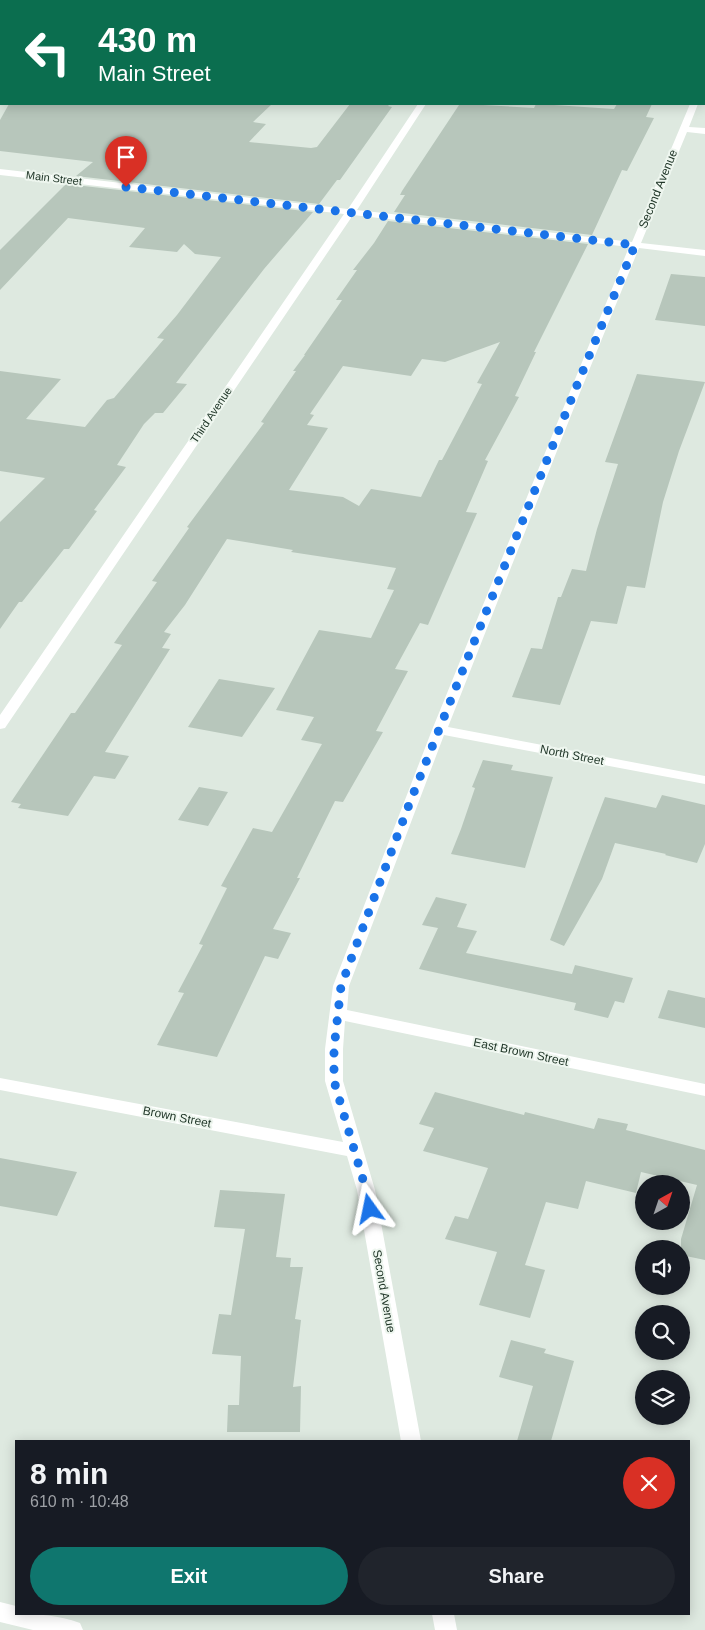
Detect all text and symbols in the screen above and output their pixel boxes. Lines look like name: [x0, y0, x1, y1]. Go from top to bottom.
icon: left: [15, 20, 80, 85]
text: 430 m: [98, 20, 197, 59]
text: Main Street: [98, 61, 211, 86]
pin: [105, 136, 147, 187]
icon: arrive: [112, 143, 140, 171]
street label: Second Avenue: [636, 147, 680, 230]
street label: Main Street: [25, 169, 83, 187]
street label: Third Avenue: [188, 385, 234, 445]
street label: North Street: [539, 742, 606, 768]
street label: East Brown Street: [472, 1035, 570, 1069]
street label: Brown Street: [142, 1104, 213, 1131]
north arrow: [635, 1175, 690, 1230]
map controls: [635, 1175, 690, 1425]
position arrow: [343, 1182, 395, 1234]
button: sound: [635, 1240, 690, 1295]
street label: Second Avenue: [370, 1248, 398, 1334]
button: search: [635, 1305, 690, 1360]
button: layers: [635, 1370, 690, 1425]
text: 8 min: [30, 1457, 108, 1490]
button: close: [623, 1457, 675, 1509]
text: 610 m · 10:48: [30, 1493, 129, 1510]
button: Exit: [30, 1547, 348, 1605]
button: Share: [358, 1547, 675, 1605]

